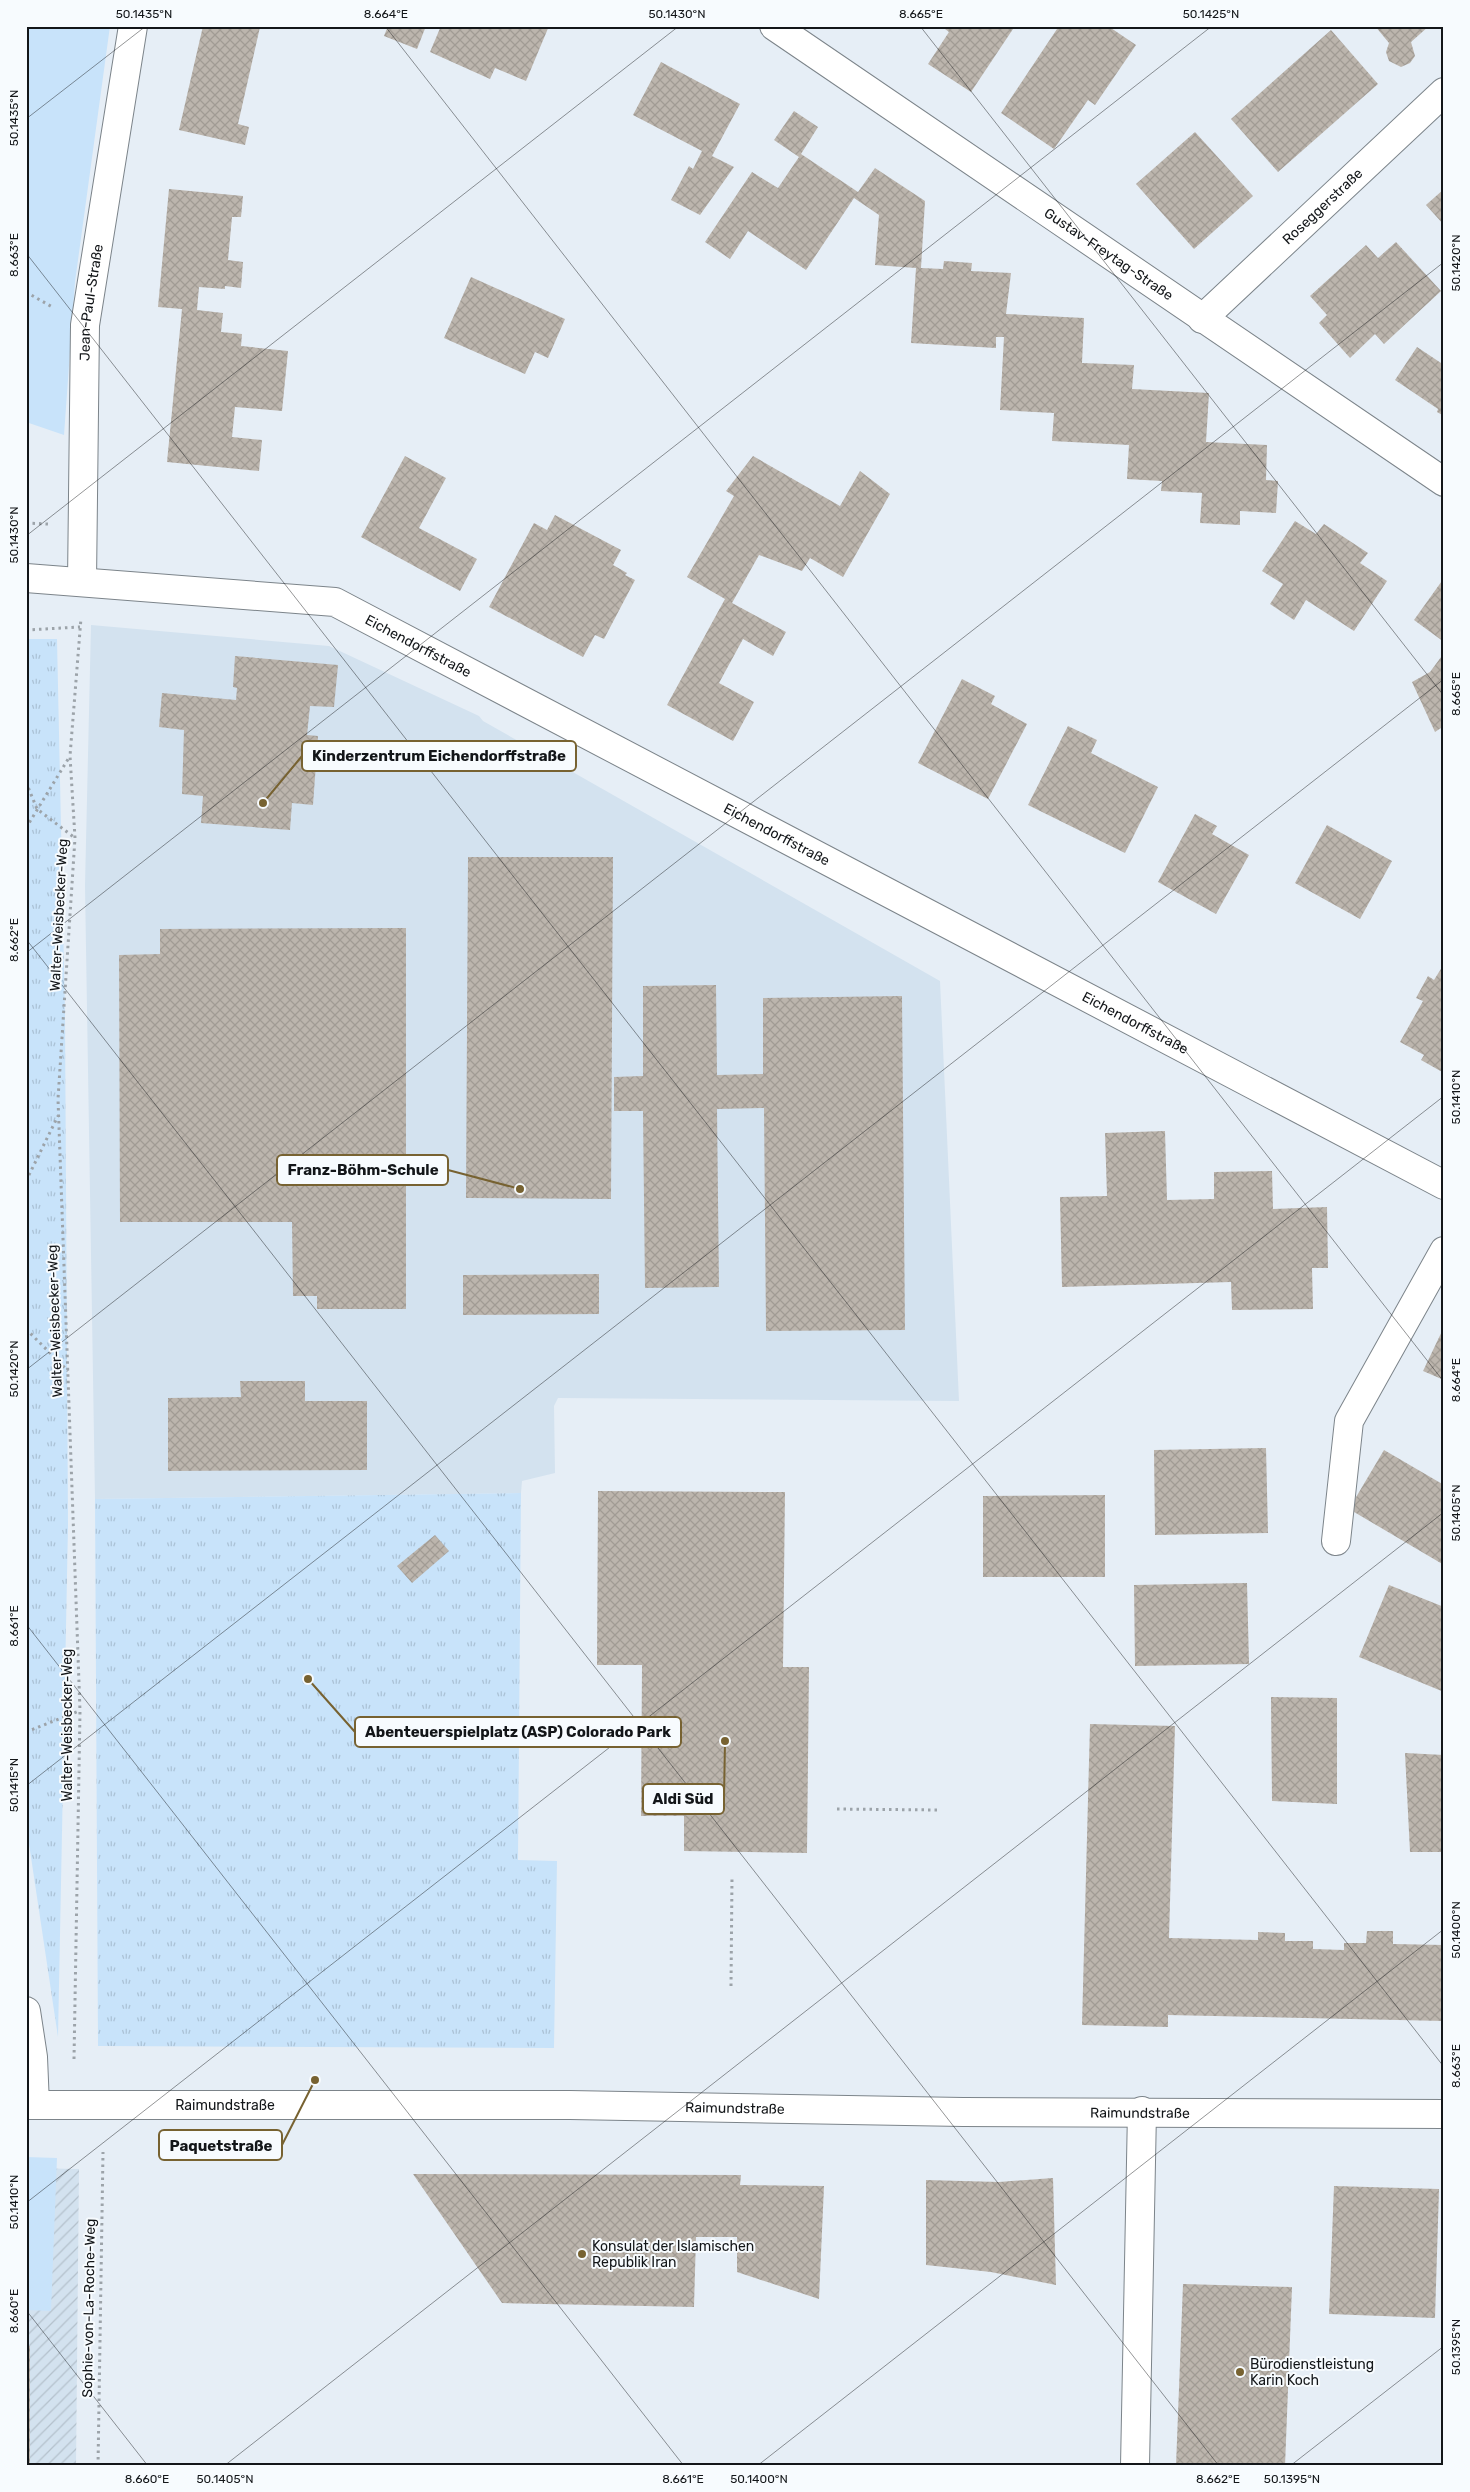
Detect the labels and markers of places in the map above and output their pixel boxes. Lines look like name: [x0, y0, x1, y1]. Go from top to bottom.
callout: Kinderzentrum Eichendorffstraße: [302, 741, 576, 771]
callout: Franz-Böhm-Schule: [277, 1155, 448, 1185]
callout: Abenteuerspielplatz (ASP) Colorado Park: [355, 1717, 681, 1747]
callout: Aldi Süd: [643, 1784, 724, 1814]
callout: Paquetstraße: [159, 2130, 282, 2160]
place label: Konsulat der Islamischen Republik Iran: [592, 2238, 754, 2271]
marker: Konsulat der Islamischen Republik Iran: [576, 2248, 588, 2260]
place label: Bürodienstleistung Karin Koch: [1250, 2356, 1374, 2389]
marker: Bürodienstleistung Karin Koch: [1234, 2366, 1246, 2378]

